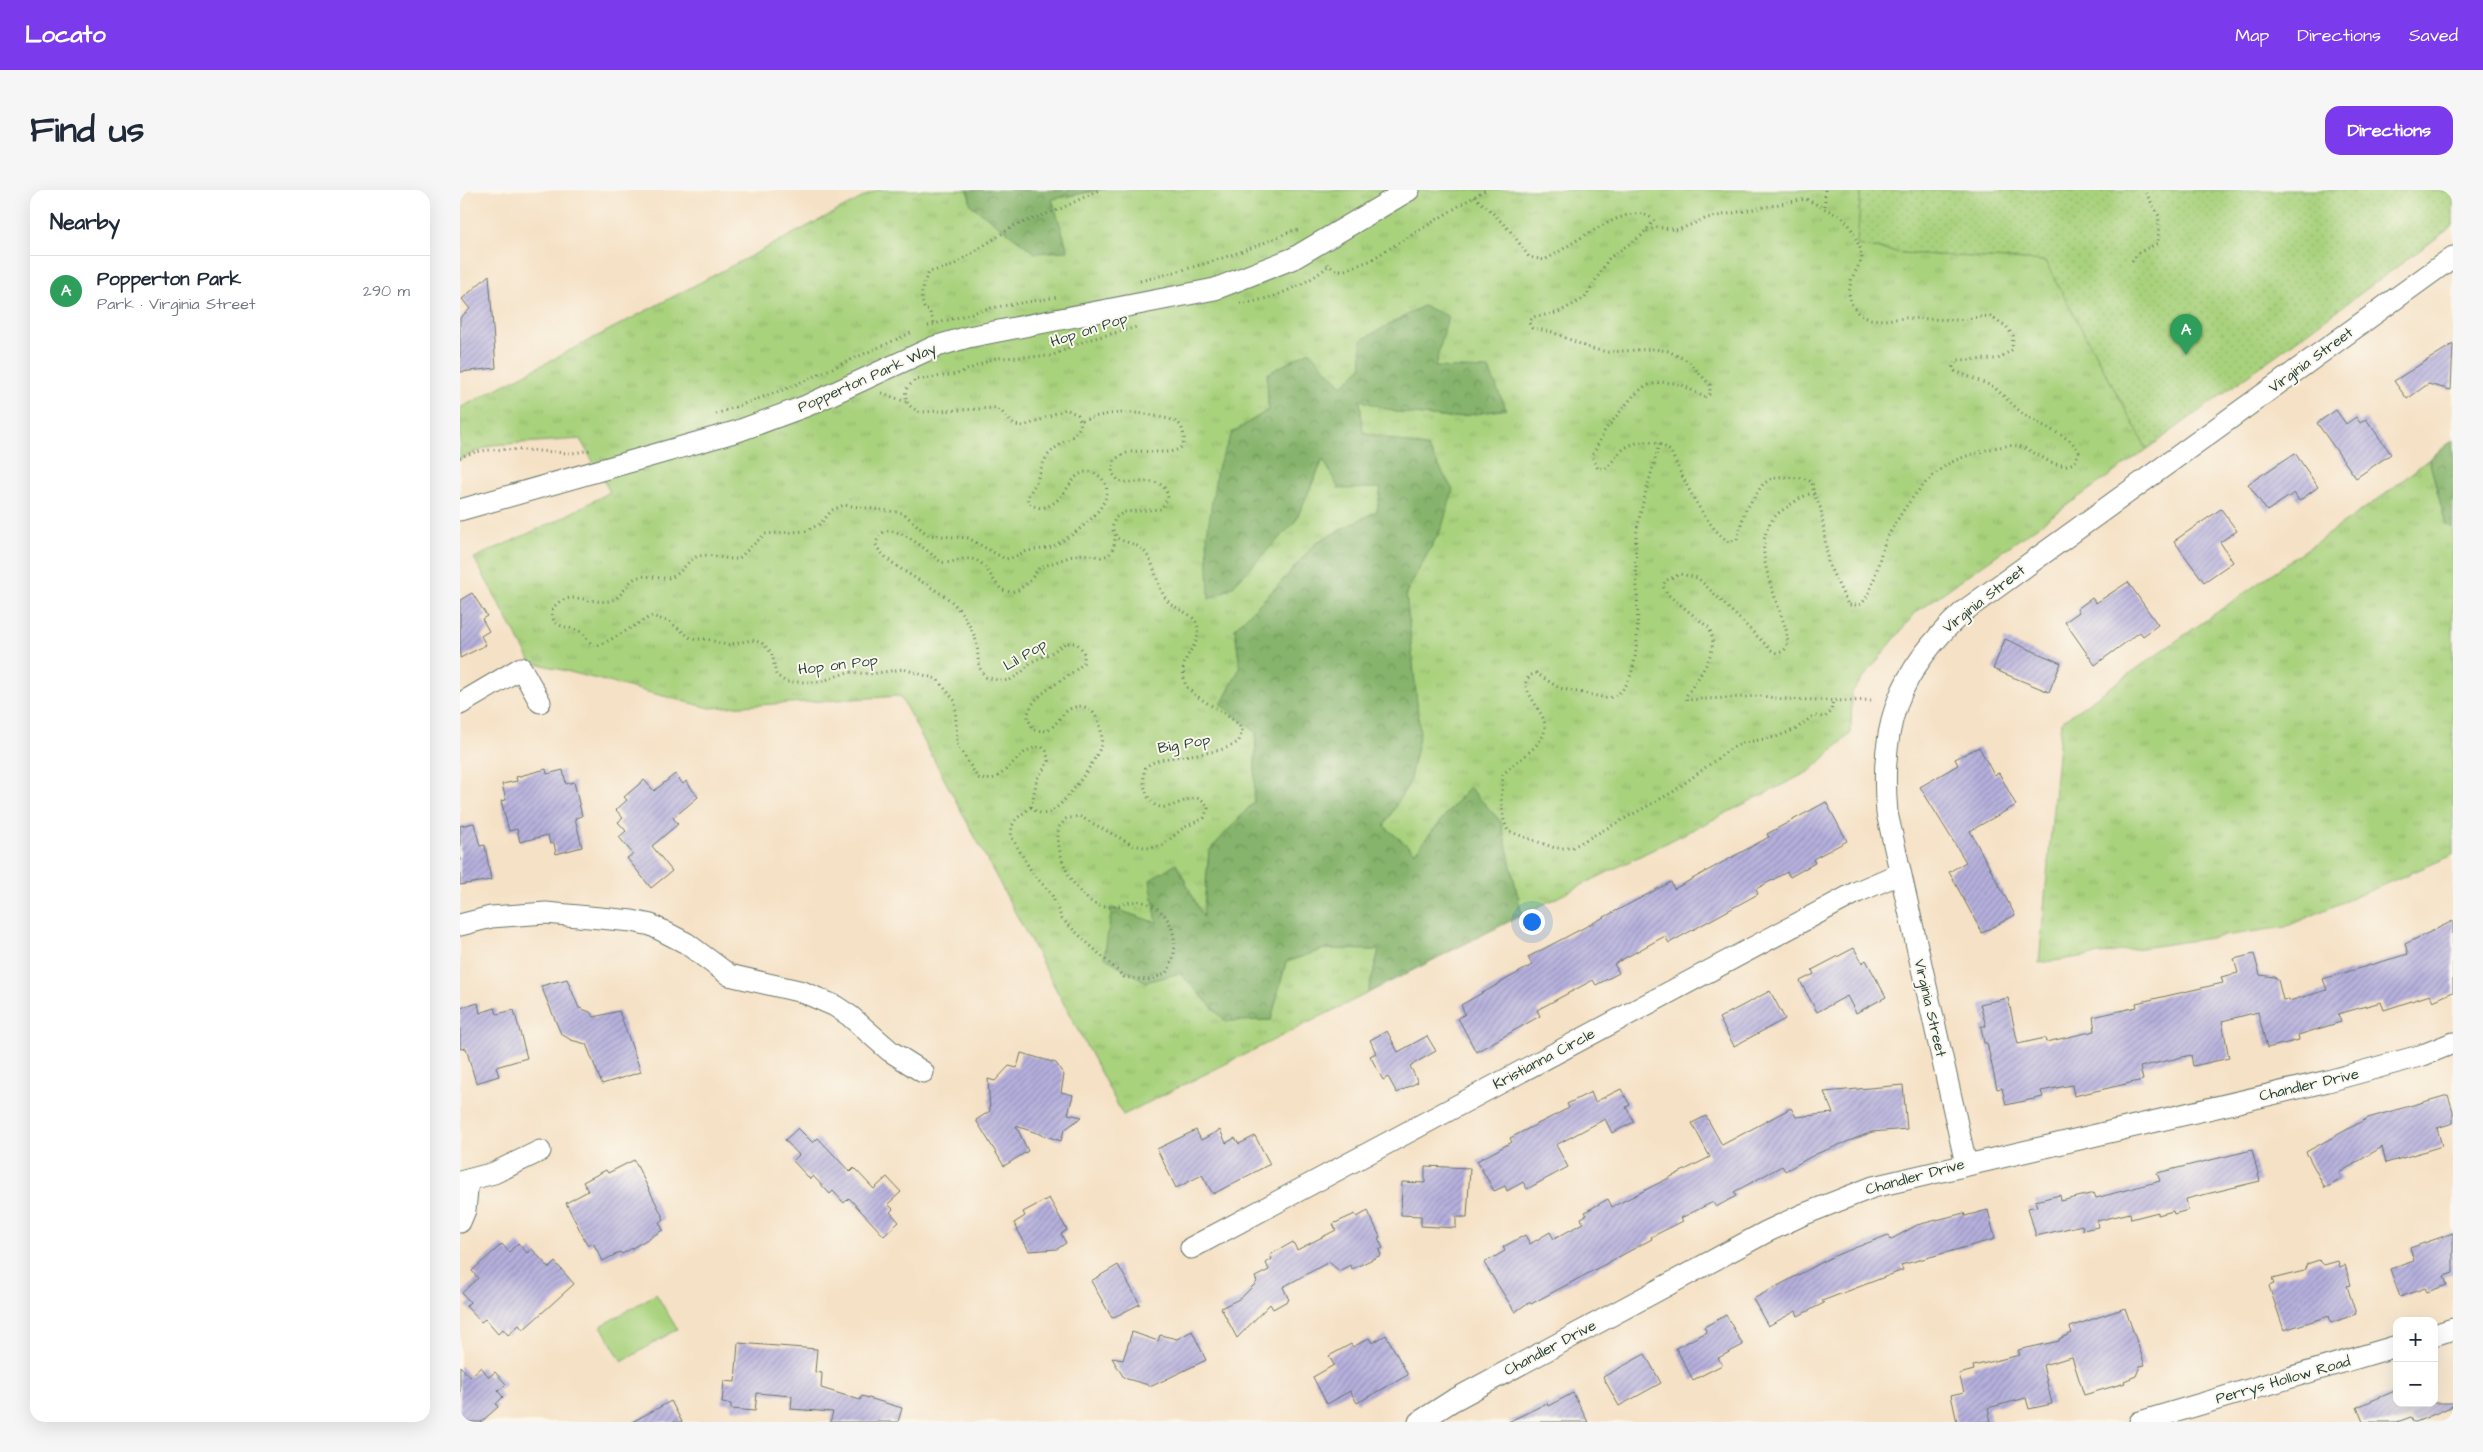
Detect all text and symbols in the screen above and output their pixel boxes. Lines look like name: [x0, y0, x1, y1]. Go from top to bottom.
text: Locato: [25, 18, 106, 52]
text: Map: [2235, 23, 2269, 48]
text: Directions: [2297, 23, 2381, 48]
text: Saved: [2409, 23, 2458, 48]
text: Find us: [30, 106, 144, 155]
button: Directions: [2325, 106, 2453, 155]
text: Nearby: [50, 208, 120, 237]
text: Popperton Park: [97, 266, 241, 293]
text: A: [61, 280, 71, 302]
text: 290 m: [363, 280, 410, 302]
text: Park · Virginia Street: [97, 293, 255, 315]
street label: Hop on Pop: [1048, 308, 1130, 352]
pin: A: [2170, 314, 2202, 355]
street label: Virginia Street: [2265, 322, 2358, 399]
street label: Popperton Park Way: [794, 338, 940, 419]
street label: Virginia Street: [1938, 560, 2030, 639]
street label: Lil Pop: [999, 634, 1051, 676]
street label: Hop on Pop: [797, 650, 879, 680]
street label: Big Pop: [1156, 729, 1212, 760]
your location: [1519, 909, 1545, 935]
street label: Virginia Street: [1908, 957, 1951, 1059]
street label: Kristianna Circle: [1489, 1023, 1599, 1095]
street label: Chandler Drive: [2257, 1063, 2361, 1107]
street label: Chandler Drive: [1863, 1154, 1967, 1200]
street label: Chandler Drive: [1500, 1315, 1600, 1381]
map controls: [2393, 1317, 2438, 1407]
button: +: [2393, 1317, 2438, 1362]
street label: Perrys Hollow Road: [2213, 1351, 2353, 1410]
button: −: [2393, 1362, 2438, 1407]

